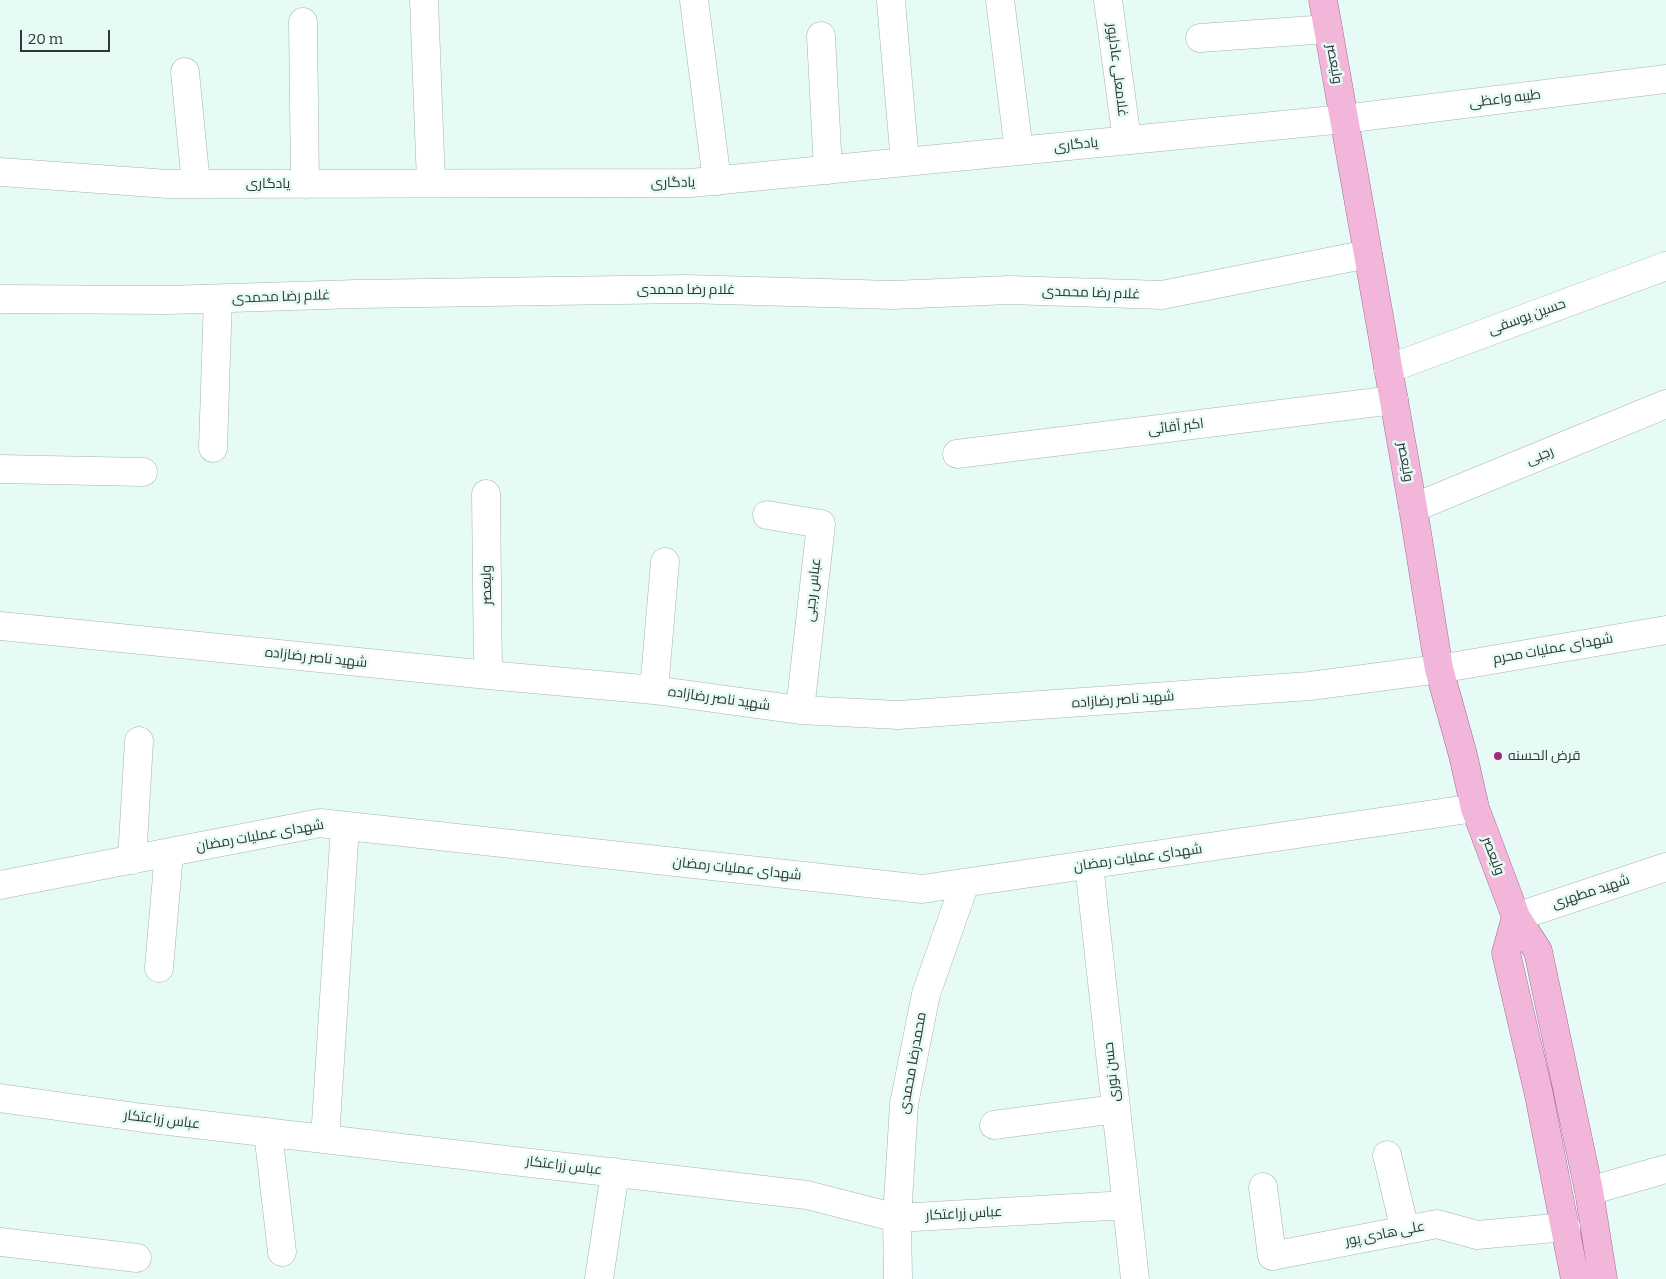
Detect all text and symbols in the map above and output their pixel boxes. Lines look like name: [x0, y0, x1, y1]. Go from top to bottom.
scale bar: [22, 20, 112, 52]
street label: غلامعلی عادلپور: [1103, 22, 1131, 118]
text: 20 m: [28, 30, 63, 48]
street label: ولیعصر: [1322, 43, 1346, 85]
street label: طیبه واعظی: [1468, 86, 1542, 112]
street label: یادگاری: [1053, 134, 1099, 156]
street label: یادگاری: [651, 174, 695, 192]
street label: یادگاری: [246, 176, 290, 192]
street label: غلام رضا محمدی: [637, 282, 735, 298]
street label: غلام رضا محمدی: [1042, 283, 1140, 303]
street label: غلام رضا محمدی: [232, 287, 330, 307]
street label: حسین یوسفی: [1486, 295, 1568, 339]
street label: اکبر آقائی: [1147, 415, 1205, 439]
street label: ولیعصر: [1393, 441, 1417, 483]
street label: رجبی: [1524, 443, 1556, 469]
street label: عباس رجبی: [801, 557, 825, 623]
street label: ولیعصر: [478, 565, 496, 605]
street label: شهدای عملیات محرم: [1491, 630, 1615, 668]
street label: شهید ناصر رضازاده: [264, 644, 368, 672]
street label: شهید ناصر رضازاده: [667, 684, 771, 714]
street label: شهید ناصر رضازاده: [1071, 688, 1175, 712]
place label: قرض الحسنه: [1508, 748, 1580, 764]
marker: قرض الحسنه: [1492, 750, 1504, 762]
street label: شهدای عملیات رمضان: [195, 816, 325, 856]
street label: ولیعصر: [1478, 834, 1508, 878]
street label: شهدای عملیات رمضان: [1073, 841, 1203, 875]
street label: شهدای عملیات رمضان: [672, 854, 802, 884]
street label: شهید مطهری: [1550, 872, 1632, 912]
street label: محمدرضا محمدی: [896, 1011, 930, 1115]
street label: حسن نوری: [1100, 1041, 1124, 1103]
street label: عباس زراعتکار: [123, 1107, 201, 1133]
street label: عباس زراعتکار: [525, 1153, 603, 1179]
street label: عباس زراعتکار: [925, 1204, 1003, 1224]
street label: علی هادی پور: [1344, 1218, 1426, 1250]

